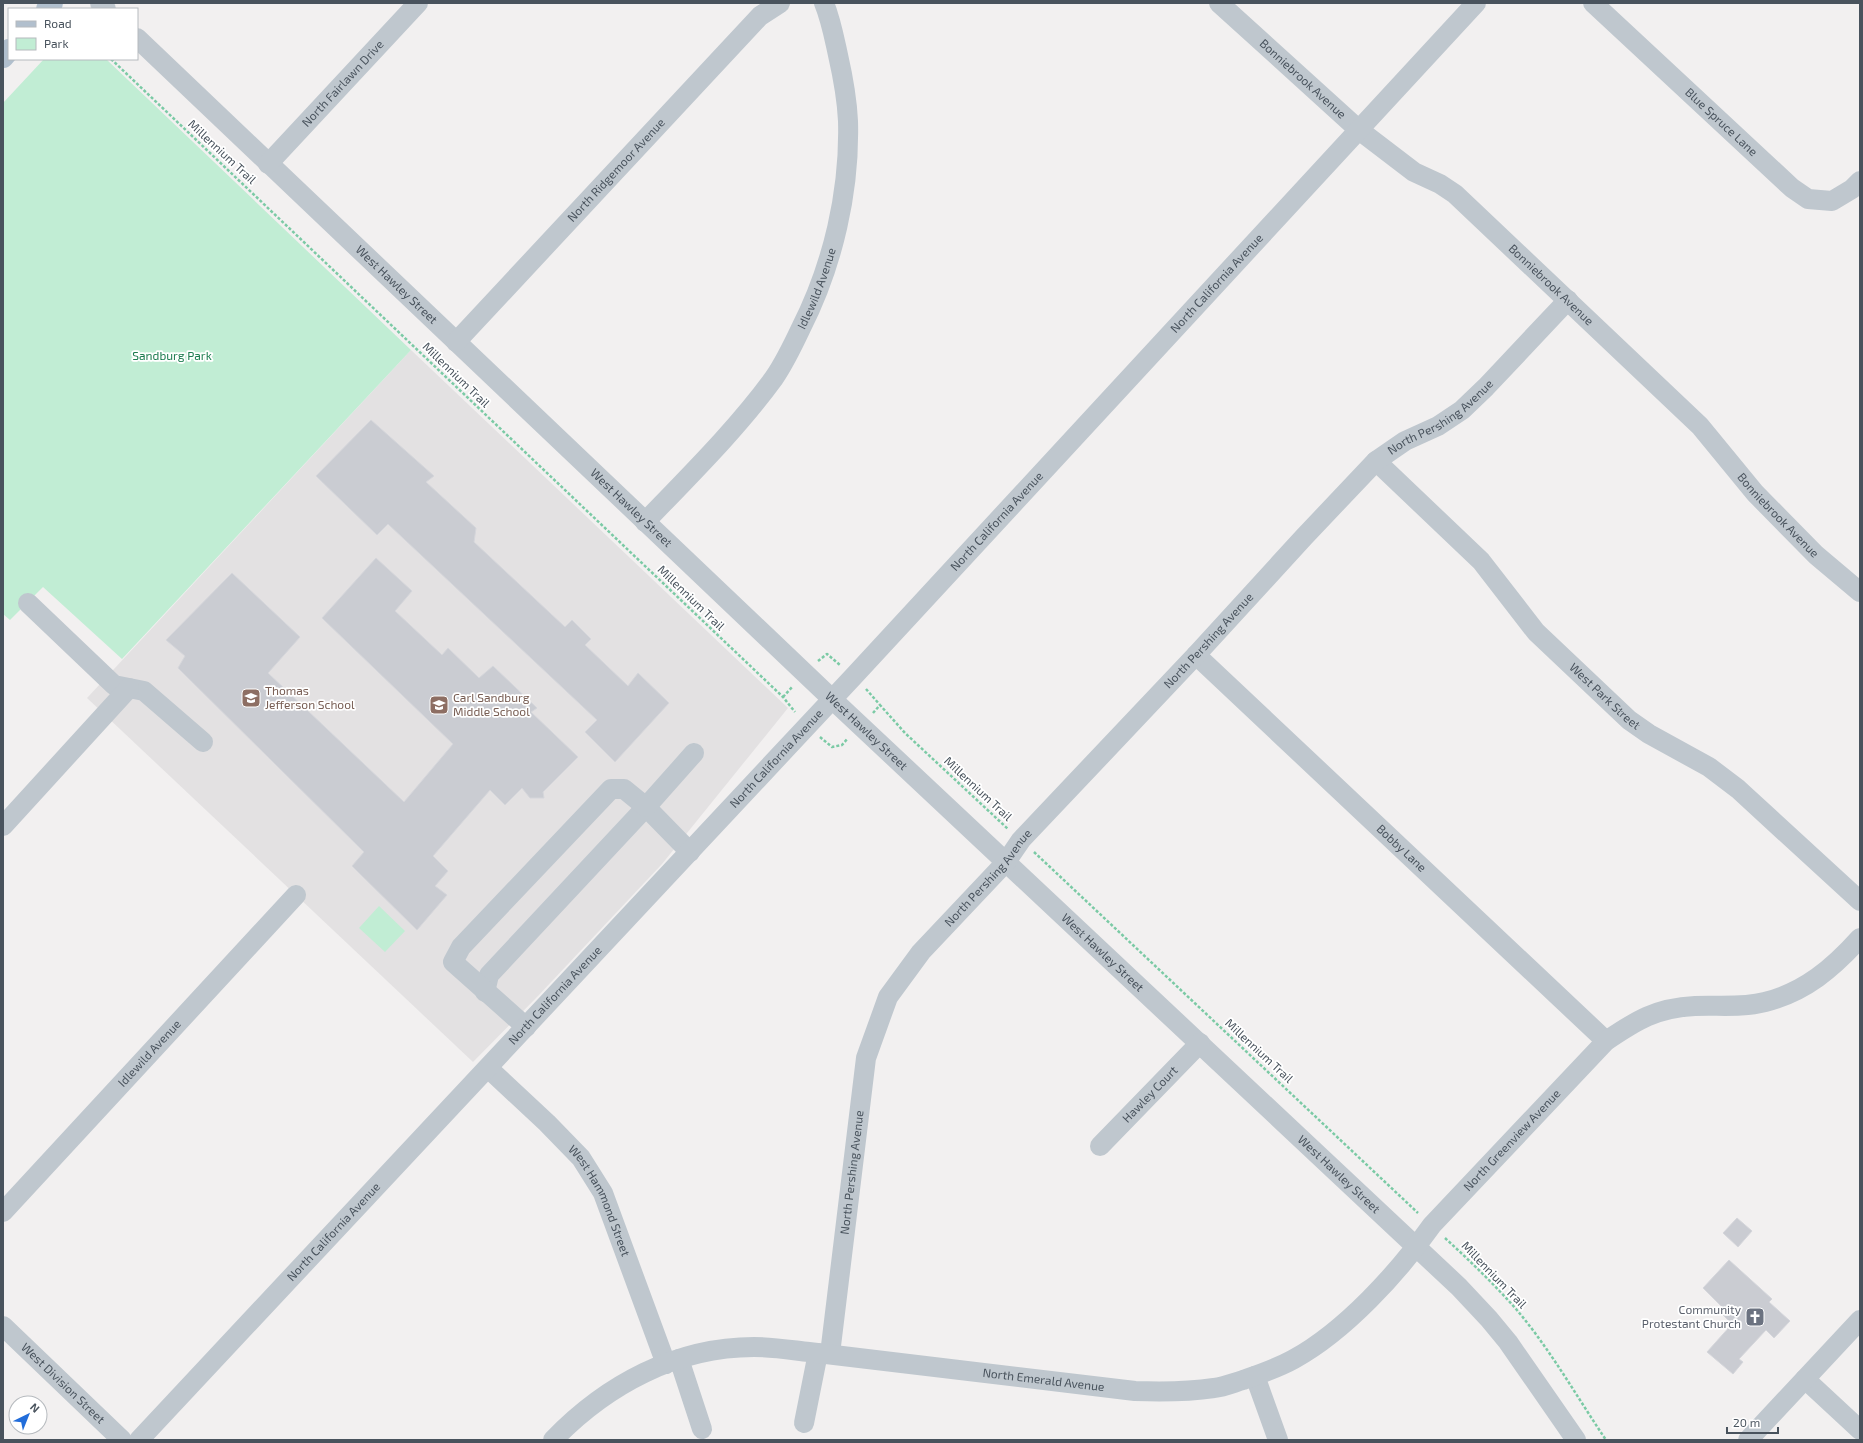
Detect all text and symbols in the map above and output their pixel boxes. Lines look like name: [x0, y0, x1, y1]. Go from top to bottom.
legend: [8, 8, 138, 60]
text: Road: [44, 16, 72, 30]
text: Park: [44, 36, 69, 50]
street label: Bonniebrook Avenue: [1257, 36, 1349, 121]
street label: North Fairlawn Drive: [299, 37, 386, 129]
street label: Blue Spruce Lane: [1683, 84, 1761, 158]
street label: North Ridgemoor Avenue: [564, 115, 667, 224]
street label: Millennium Trail: [186, 116, 260, 187]
street label: North California Avenue: [1167, 230, 1265, 335]
street label: Bonniebrook Avenue: [1506, 241, 1597, 328]
street label: West Hawley Street: [353, 242, 441, 326]
street label: Idlewild Avenue: [794, 246, 838, 331]
street label: Millennium Trail: [420, 339, 493, 410]
park label: Sandburg Park: [132, 348, 212, 362]
street label: North Pershing Avenue: [1385, 376, 1495, 457]
street label: West Hawley Street: [588, 465, 676, 550]
street label: North California Avenue: [947, 468, 1045, 573]
street label: Bonniebrook Avenue: [1735, 470, 1822, 560]
street label: Millennium Trail: [655, 562, 728, 633]
street label: North Pershing Avenue: [1160, 589, 1256, 691]
street label: West Park Street: [1567, 659, 1644, 732]
place label: Thomas Jefferson School: [265, 683, 355, 711]
school or university icon: Thomas Jefferson School: [240, 687, 262, 709]
street label: West Hawley Street: [823, 688, 911, 773]
place label: Carl Sandburg Middle School: [453, 690, 530, 718]
school or university icon: Carl Sandburg Middle School: [428, 694, 450, 716]
street label: North California Avenue: [726, 706, 825, 810]
street label: Millennium Trail: [942, 753, 1016, 824]
street label: Bobby Lane: [1374, 821, 1430, 874]
street label: North Pershing Avenue: [941, 826, 1034, 929]
street label: West Hawley Street: [1059, 910, 1148, 994]
street label: North California Avenue: [505, 943, 604, 1047]
street label: Millennium Trail: [1223, 1015, 1297, 1086]
street label: Idlewild Avenue: [115, 1016, 183, 1089]
street label: Hawley Court: [1119, 1062, 1180, 1125]
street label: North Greenview Avenue: [1460, 1086, 1563, 1193]
street label: North Pershing Avenue: [837, 1109, 866, 1235]
street label: West Hawley Street: [1295, 1132, 1384, 1216]
street label: West Hammond Street: [566, 1142, 634, 1258]
street label: North California Avenue: [284, 1179, 382, 1283]
street label: Millennium Trail: [1459, 1238, 1530, 1311]
place label: Community Protestant Church: [1642, 1302, 1742, 1330]
church icon: Community Protestant Church: [1744, 1306, 1766, 1328]
street label: West Division Street: [19, 1339, 109, 1426]
street label: North Emerald Avenue: [982, 1365, 1105, 1393]
north arrow: [8, 1395, 48, 1435]
text: N: [28, 1400, 43, 1415]
scale bar: [1727, 1409, 1778, 1435]
text: 20 m: [1733, 1415, 1760, 1429]

